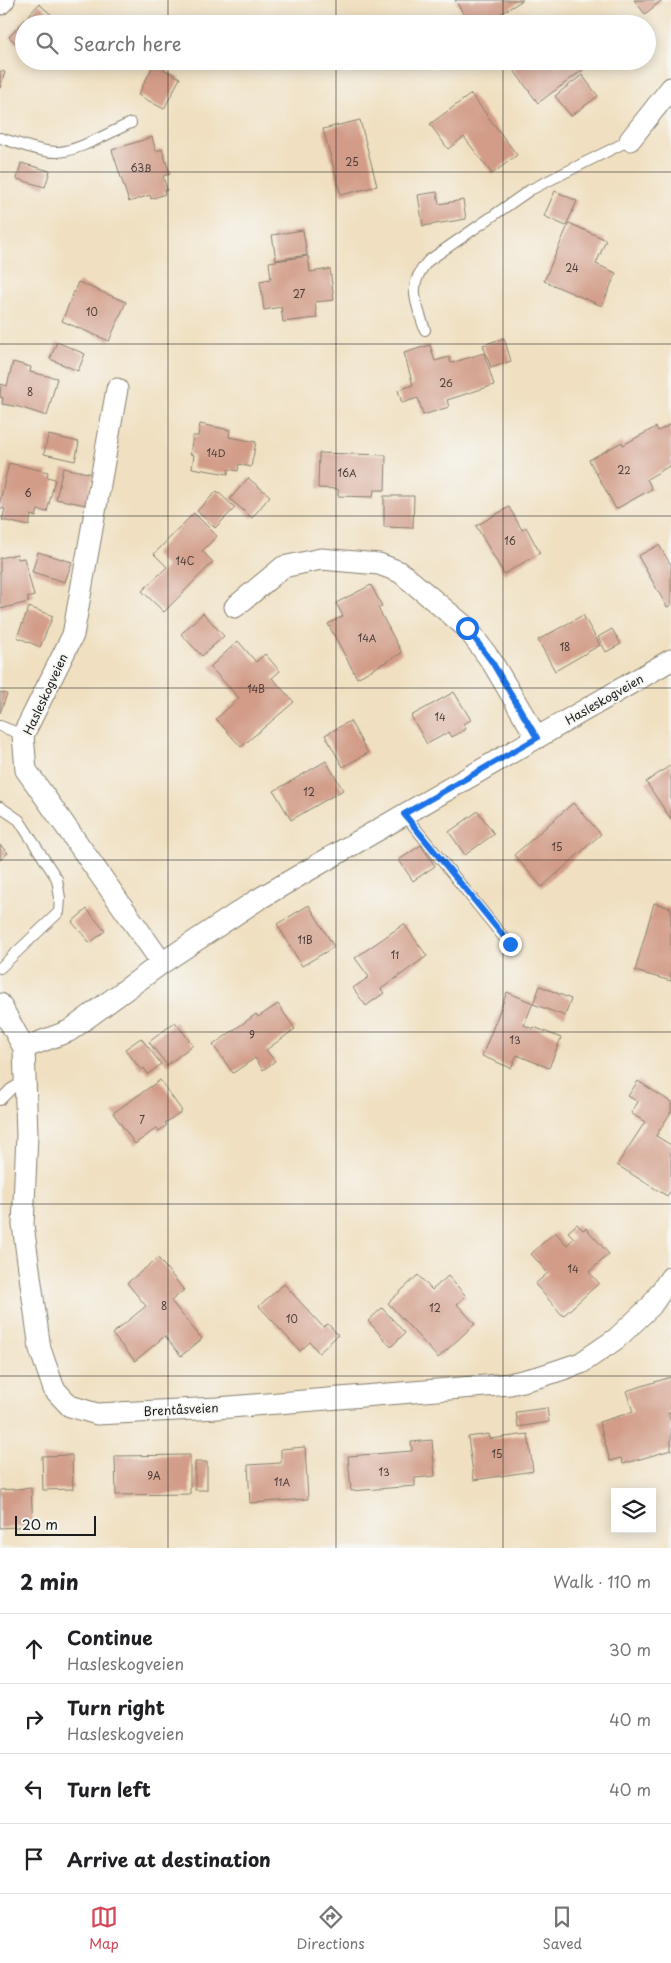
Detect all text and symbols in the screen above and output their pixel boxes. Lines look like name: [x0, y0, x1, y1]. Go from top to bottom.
search box: [15, 15, 656, 70]
icon: search: [33, 29, 61, 57]
text: Search here: [73, 29, 182, 57]
house number: 25: [345, 154, 359, 169]
house number: 63B: [131, 160, 151, 175]
house number: 24: [565, 260, 579, 275]
house number: 27: [293, 286, 306, 301]
house number: 10: [86, 304, 98, 319]
house number: 26: [439, 375, 453, 390]
house number: 8: [27, 384, 33, 399]
house number: 14D: [207, 445, 226, 460]
house number: 22: [617, 462, 631, 477]
house number: 16A: [337, 465, 357, 480]
house number: 6: [24, 485, 32, 500]
house number: 16: [504, 533, 516, 548]
house number: 14C: [176, 553, 195, 568]
route start: [456, 617, 479, 640]
house number: 14A: [358, 630, 377, 645]
house number: 18: [560, 639, 570, 654]
street label: Hasleskogveien: [18, 650, 72, 738]
street label: Hasleskogveien: [561, 669, 647, 729]
house number: 14B: [247, 681, 265, 696]
house number: 14: [434, 709, 446, 724]
house number: 12: [303, 784, 315, 799]
house number: 15: [552, 839, 562, 854]
house number: 11B: [298, 932, 313, 947]
route end: [499, 933, 522, 956]
house number: 11: [391, 947, 399, 962]
house number: 9: [249, 1027, 255, 1042]
house number: 13: [509, 1032, 521, 1047]
house number: 7: [139, 1112, 145, 1127]
house number: 14: [567, 1261, 579, 1276]
house number: 8: [161, 1298, 167, 1313]
house number: 12: [429, 1300, 441, 1315]
house number: 10: [286, 1311, 298, 1326]
street label: Brentåsveien: [143, 1398, 219, 1420]
house number: 15: [492, 1446, 502, 1461]
house number: 13: [378, 1464, 390, 1479]
house number: 9A: [147, 1468, 161, 1483]
house number: 11A: [274, 1474, 290, 1489]
map controls: [611, 1488, 656, 1533]
button: layers: [611, 1488, 656, 1533]
scale bar: [15, 1513, 96, 1536]
text: 20 m: [22, 1514, 58, 1535]
text: 2 min: [20, 1565, 79, 1597]
text: Walk · 110 m: [553, 1569, 651, 1593]
text: Continue: [67, 1623, 153, 1651]
icon: ahead: [20, 1635, 48, 1663]
text: 30 m: [609, 1637, 651, 1661]
text: Hasleskogveien: [67, 1651, 184, 1675]
text: Turn right: [67, 1693, 165, 1721]
icon: right: [20, 1705, 48, 1733]
text: 40 m: [609, 1707, 651, 1731]
text: Hasleskogveien: [67, 1721, 184, 1745]
icon: left: [20, 1775, 48, 1803]
text: Turn left: [67, 1775, 151, 1803]
text: 40 m: [609, 1777, 651, 1801]
icon: arrive: [20, 1845, 48, 1873]
text: Arrive at destination: [67, 1845, 271, 1873]
tab: Map: [89, 1903, 119, 1954]
tab: Directions: [297, 1903, 365, 1954]
tab: Saved: [542, 1903, 582, 1954]

